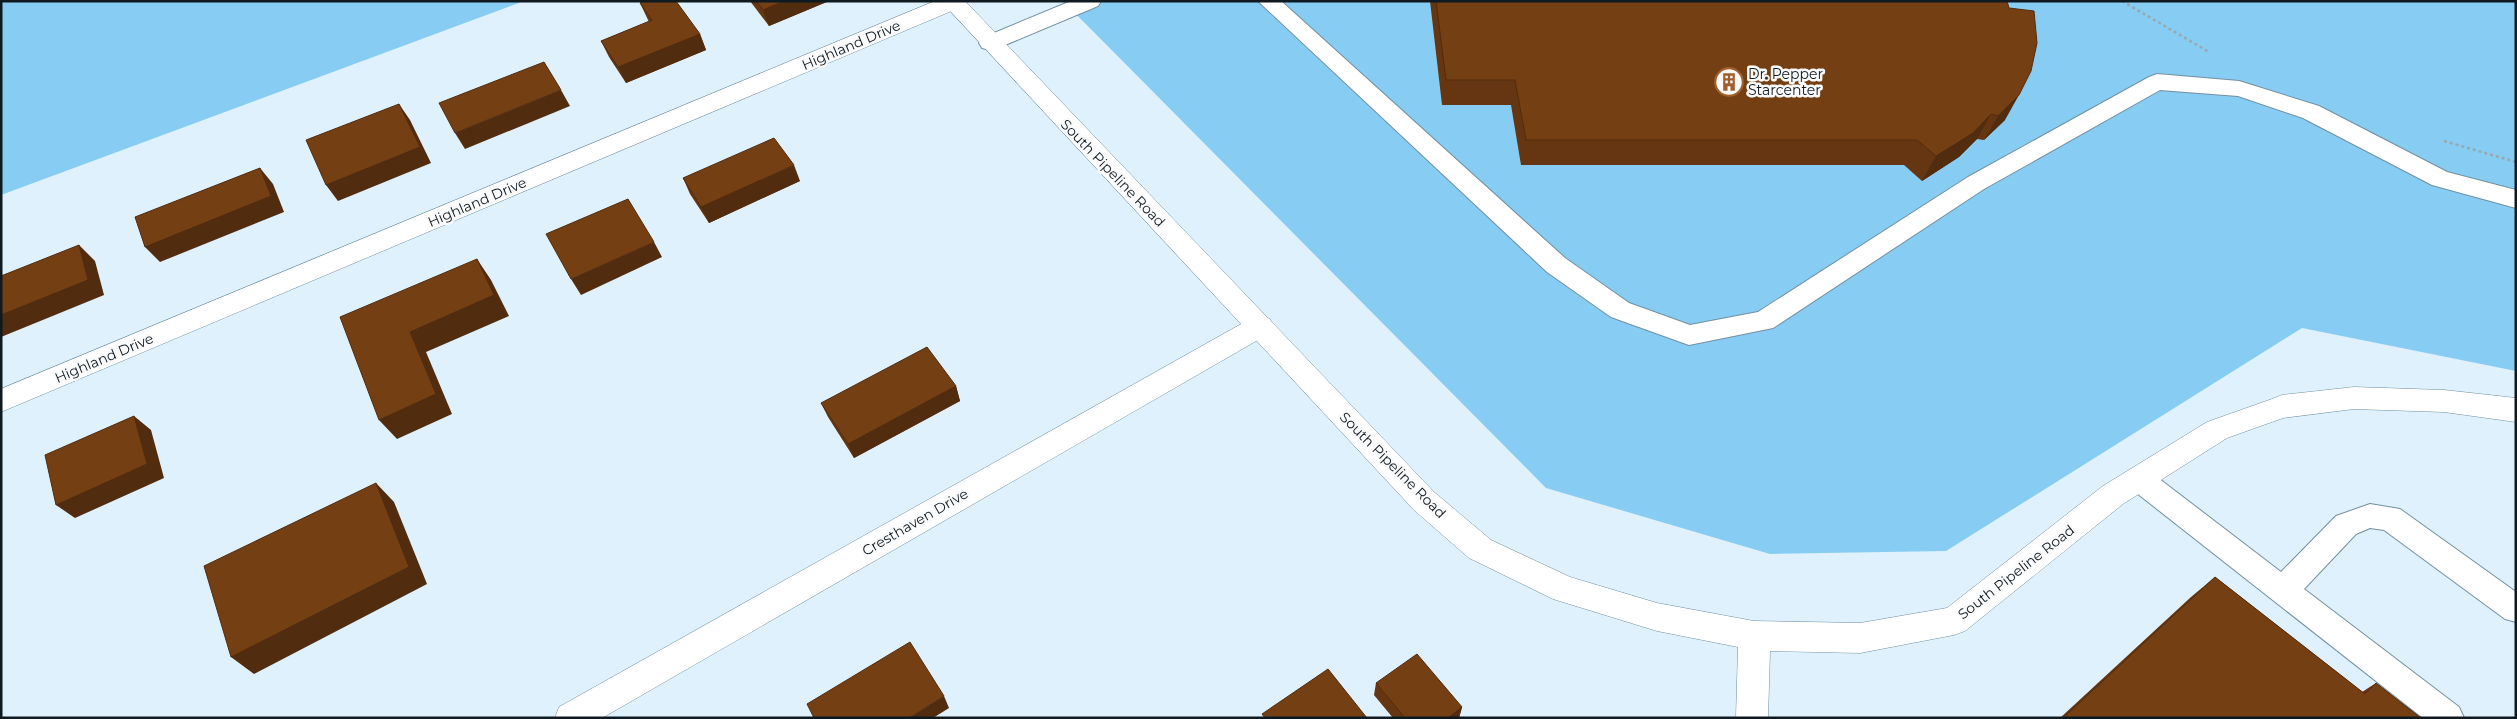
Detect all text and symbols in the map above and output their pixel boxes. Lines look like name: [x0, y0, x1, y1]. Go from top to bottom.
street label: Highland Drive: [799, 16, 903, 74]
place label: Dr. Pepper Starcenter: [1748, 65, 1823, 99]
building icon: Dr. Pepper Starcenter: [1714, 67, 1744, 97]
street label: South Pipeline Road: [1057, 115, 1169, 231]
street label: Highland Drive: [425, 173, 529, 231]
street label: Highland Drive: [52, 329, 156, 387]
street label: South Pipeline Road: [1336, 408, 1450, 522]
street label: Cresthaven Drive: [859, 484, 971, 560]
street label: South Pipeline Road: [1954, 521, 2078, 623]

